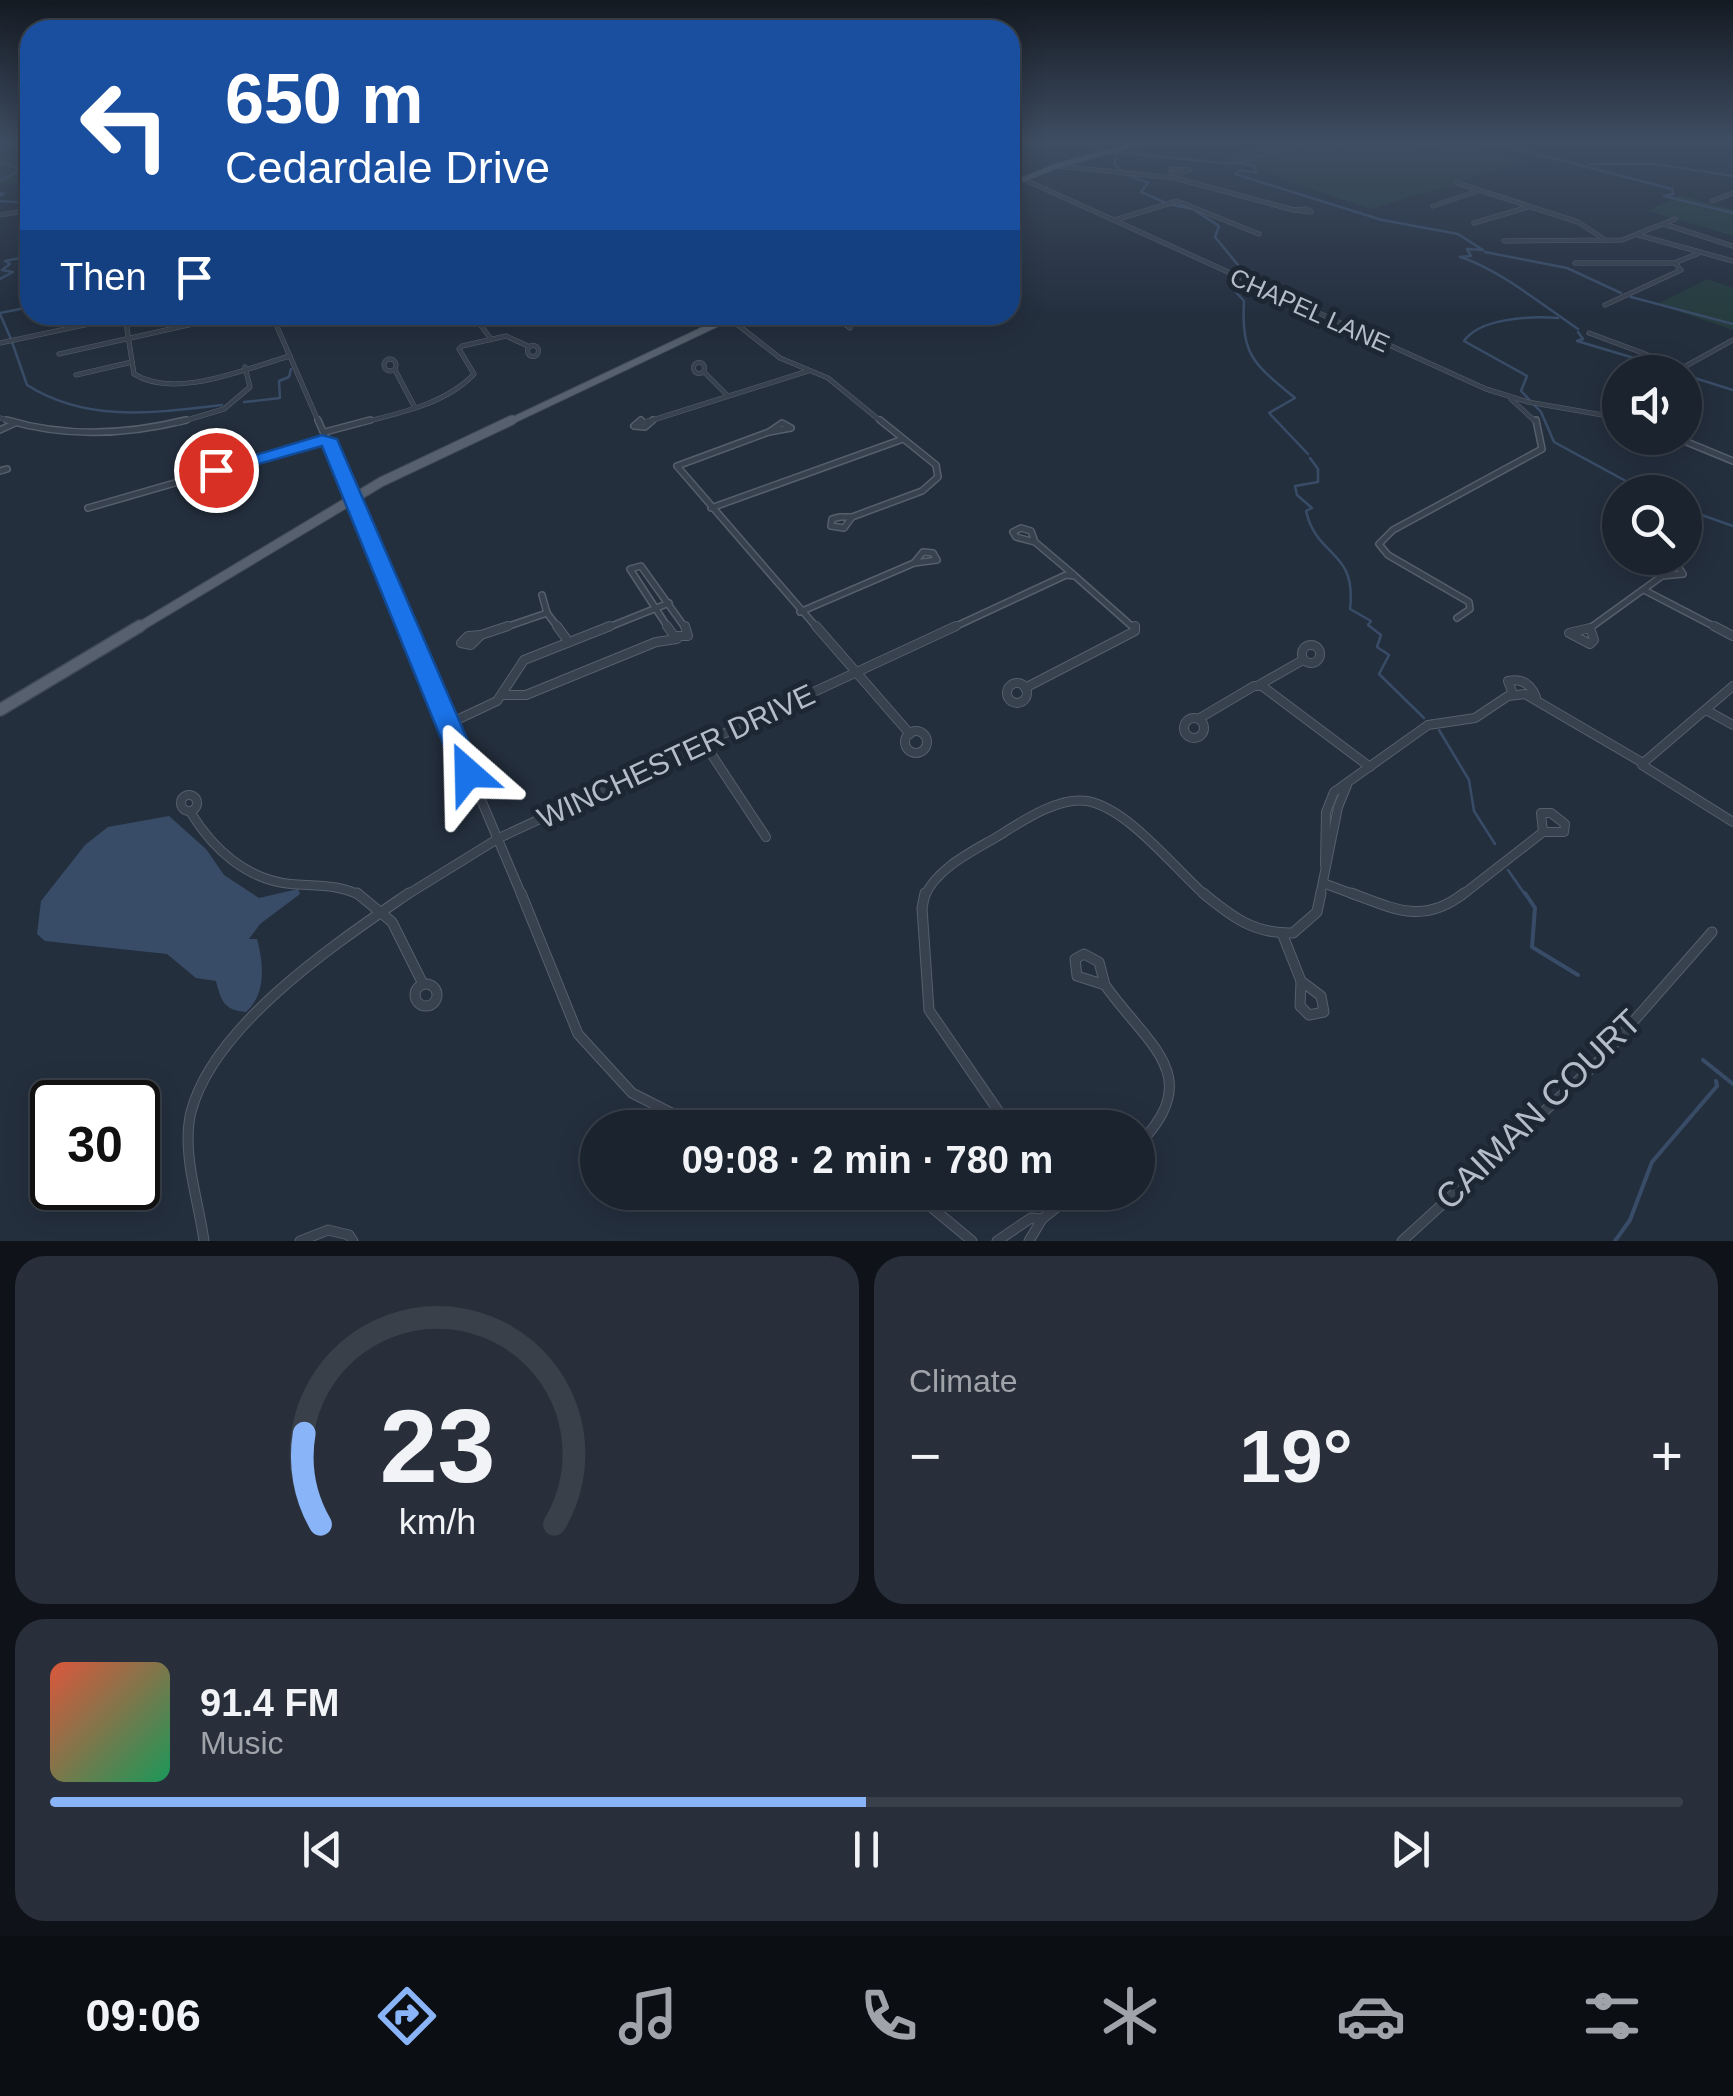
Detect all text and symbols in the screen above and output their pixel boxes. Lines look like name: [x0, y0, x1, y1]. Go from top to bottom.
icon: left: [60, 60, 190, 190]
text: 650 m: [225, 60, 423, 138]
text: Cedardale Drive: [225, 142, 550, 193]
icon: arrive: [167, 250, 222, 305]
text: Then: [60, 256, 147, 298]
street label: CHAPEL LANE: [1226, 262, 1394, 358]
map controls: [1602, 355, 1702, 575]
button: sound: [1602, 355, 1702, 455]
pin: [174, 428, 259, 513]
icon: arrive: [189, 443, 244, 498]
button: search: [1602, 475, 1702, 575]
street label: WINCHESTER DRIVE: [532, 677, 820, 835]
position arrow: [416, 721, 520, 825]
street label: CAIMAN COURT: [1427, 1001, 1649, 1217]
speed limit sign: 30: [30, 1080, 160, 1210]
text: 09:08 · 2 min · 780 m: [682, 1139, 1053, 1181]
text: Climate: [909, 1363, 1017, 1399]
text: 23: [379, 1388, 495, 1504]
text: 19°: [1239, 1414, 1353, 1498]
text: −: [909, 1425, 941, 1487]
text: +: [1651, 1425, 1683, 1487]
text: km/h: [398, 1502, 476, 1542]
text: 91.4 FM: [200, 1682, 339, 1724]
text: Music: [200, 1725, 284, 1761]
icon: previous: [295, 1822, 350, 1877]
icon: pause: [839, 1822, 894, 1877]
icon: next: [1383, 1822, 1438, 1877]
icon: directions: [372, 1981, 442, 2051]
icon: music: [613, 1981, 683, 2051]
icon: phone: [854, 1981, 924, 2051]
icon: climate: [1095, 1981, 1165, 2051]
icon: car: [1336, 1981, 1406, 2051]
icon: filters: [1577, 1981, 1647, 2051]
text: 09:06: [86, 1990, 201, 2041]

